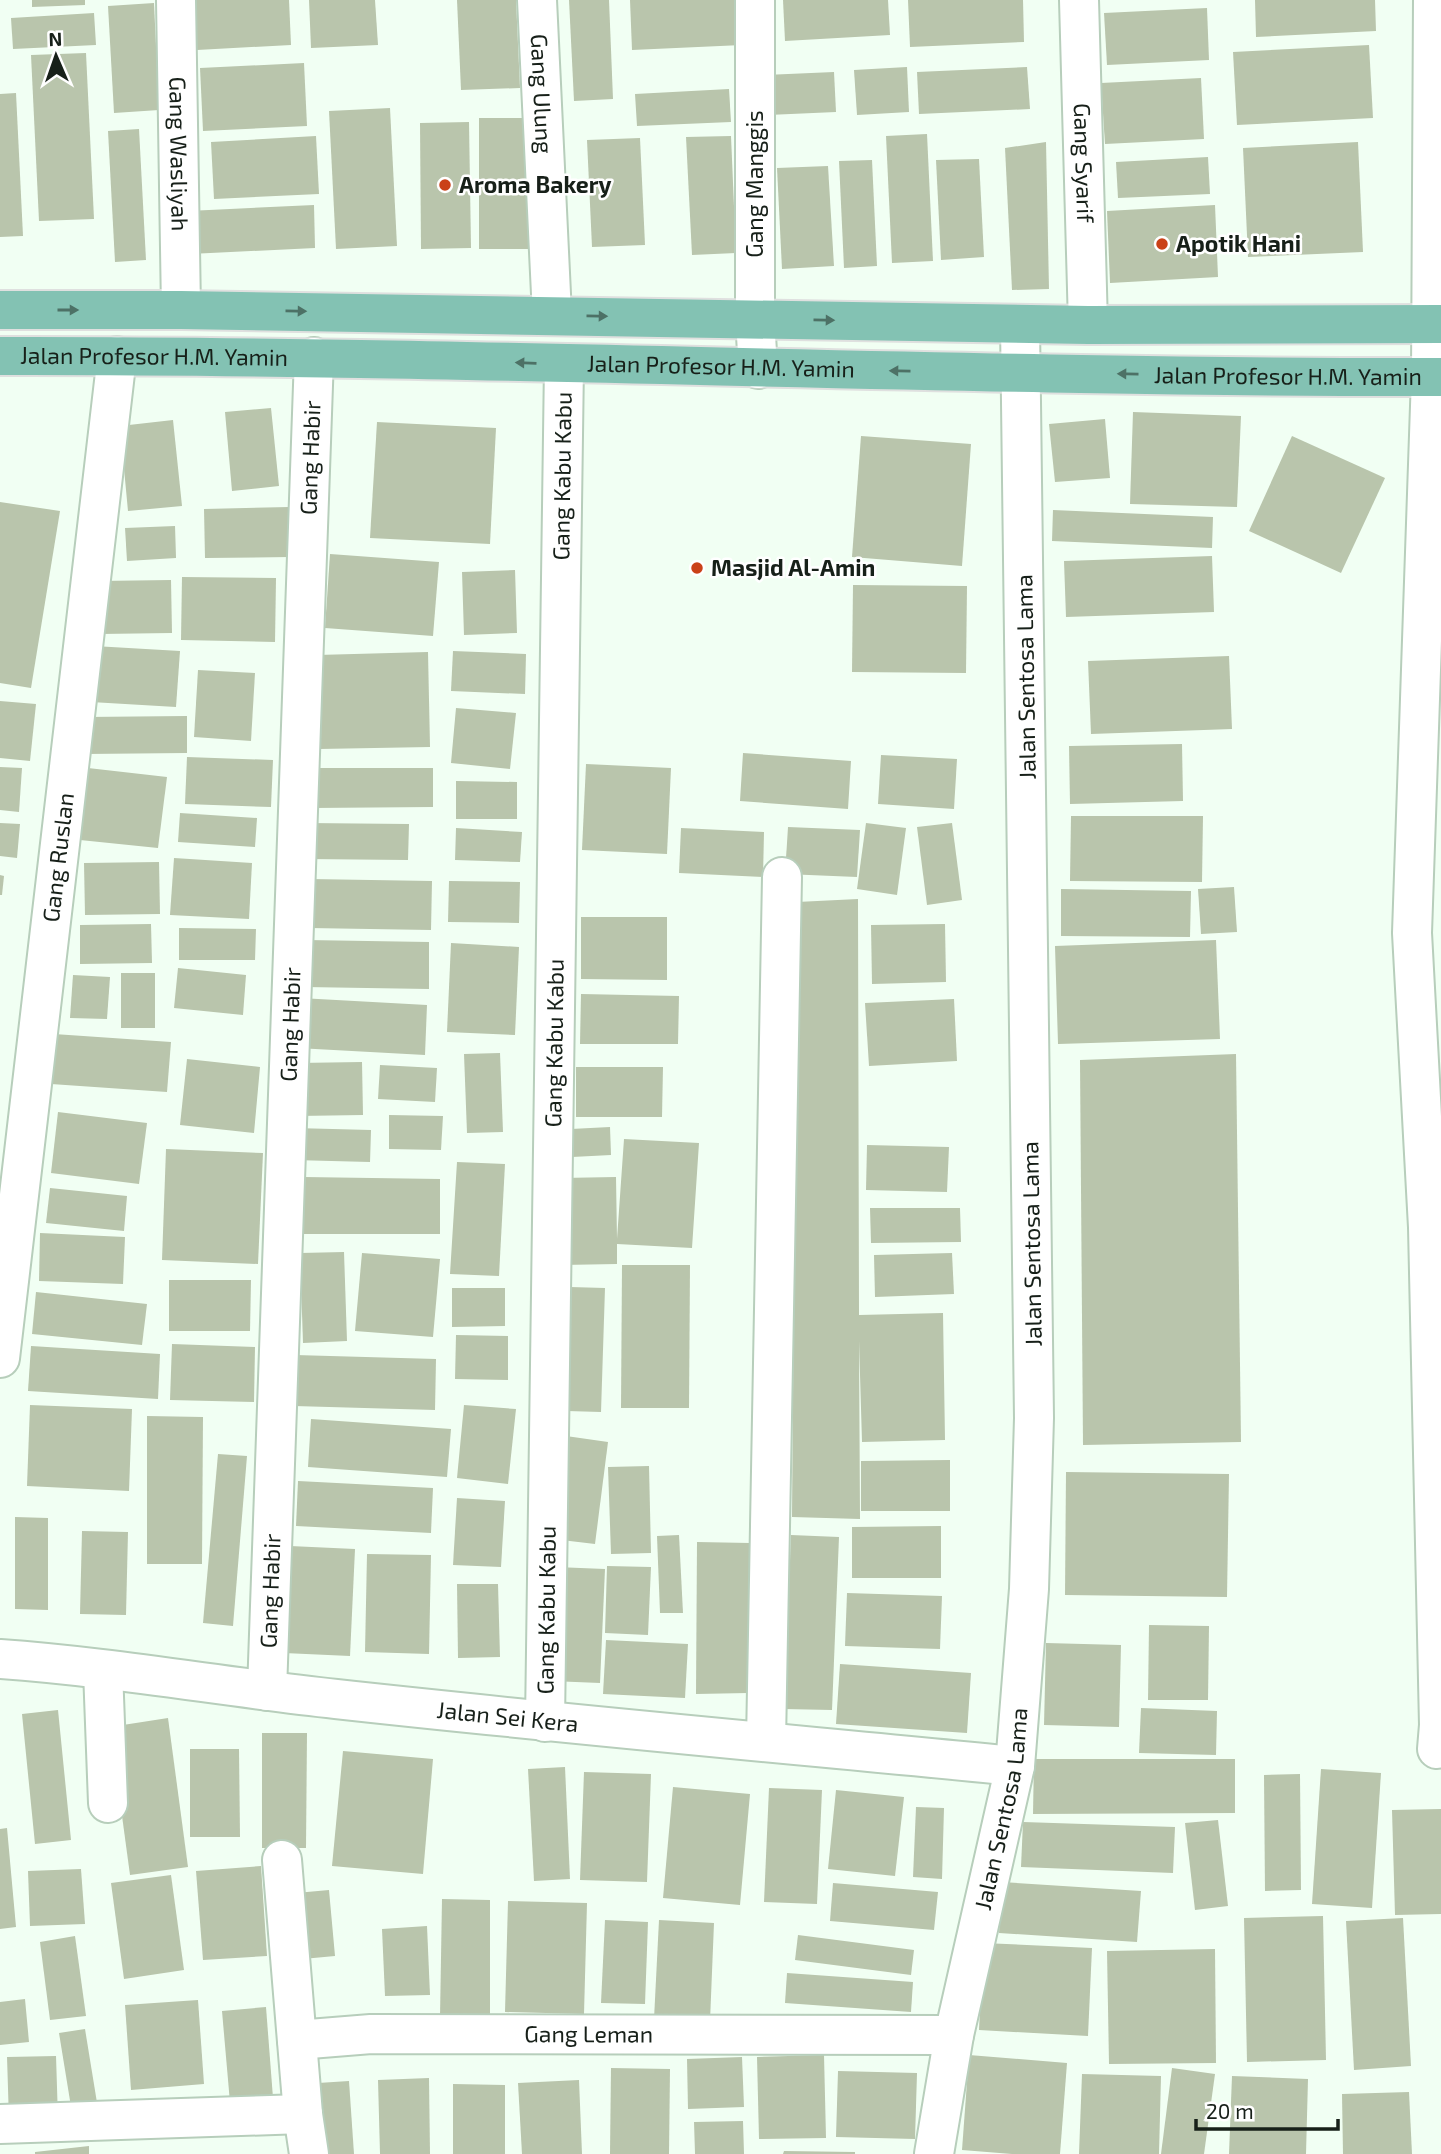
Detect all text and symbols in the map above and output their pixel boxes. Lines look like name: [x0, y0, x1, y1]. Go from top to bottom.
north arrow: [21, 21, 91, 91]
text: N: [48, 27, 63, 50]
street label: Gang Ulung: [526, 33, 559, 155]
street label: Gang Wasliyah: [164, 76, 195, 232]
street label: Gang Syarif: [1069, 103, 1100, 224]
street label: Gang Manggis: [740, 110, 768, 258]
place label: Aroma Bakery: [459, 170, 612, 198]
marker: Aroma Bakery: [437, 177, 453, 193]
place label: Apotik Hani: [1176, 229, 1301, 257]
marker: Apotik Hani: [1154, 236, 1170, 252]
one-way arrow: [57, 304, 79, 316]
one-way arrow: [285, 306, 307, 317]
one-way arrow: [586, 310, 608, 322]
one-way arrow: [813, 314, 835, 326]
street label: Jalan Profesor H.M. Yamin: [20, 341, 288, 371]
street label: Jalan Profesor H.M. Yamin: [587, 348, 855, 383]
one-way arrow: [515, 358, 537, 369]
street label: Jalan Profesor H.M. Yamin: [1154, 360, 1422, 390]
one-way arrow: [889, 365, 911, 377]
one-way arrow: [1117, 368, 1139, 380]
street label: Gang Kabu Kabu: [546, 392, 577, 561]
street label: Gang Habir: [293, 400, 325, 515]
place label: Masjid Al-Amin: [711, 553, 875, 581]
marker: Masjid Al-Amin: [689, 560, 705, 576]
street label: Jalan Sentosa Lama: [1009, 574, 1041, 780]
street label: Gang Ruslan: [36, 791, 79, 924]
street label: Gang Kabu Kabu: [538, 959, 569, 1128]
street label: Gang Habir: [273, 967, 305, 1082]
street label: Jalan Sentosa Lama: [1015, 1141, 1047, 1347]
street label: Gang Kabu Kabu: [530, 1526, 561, 1694]
street label: Gang Habir: [254, 1533, 286, 1649]
street label: Jalan Sei Kera: [436, 1695, 580, 1737]
street label: Jalan Sentosa Lama: [968, 1707, 1033, 1913]
street label: Gang Leman: [524, 2019, 653, 2047]
scale bar: [1196, 2088, 1338, 2132]
text: 20 m: [1206, 2098, 1254, 2123]

